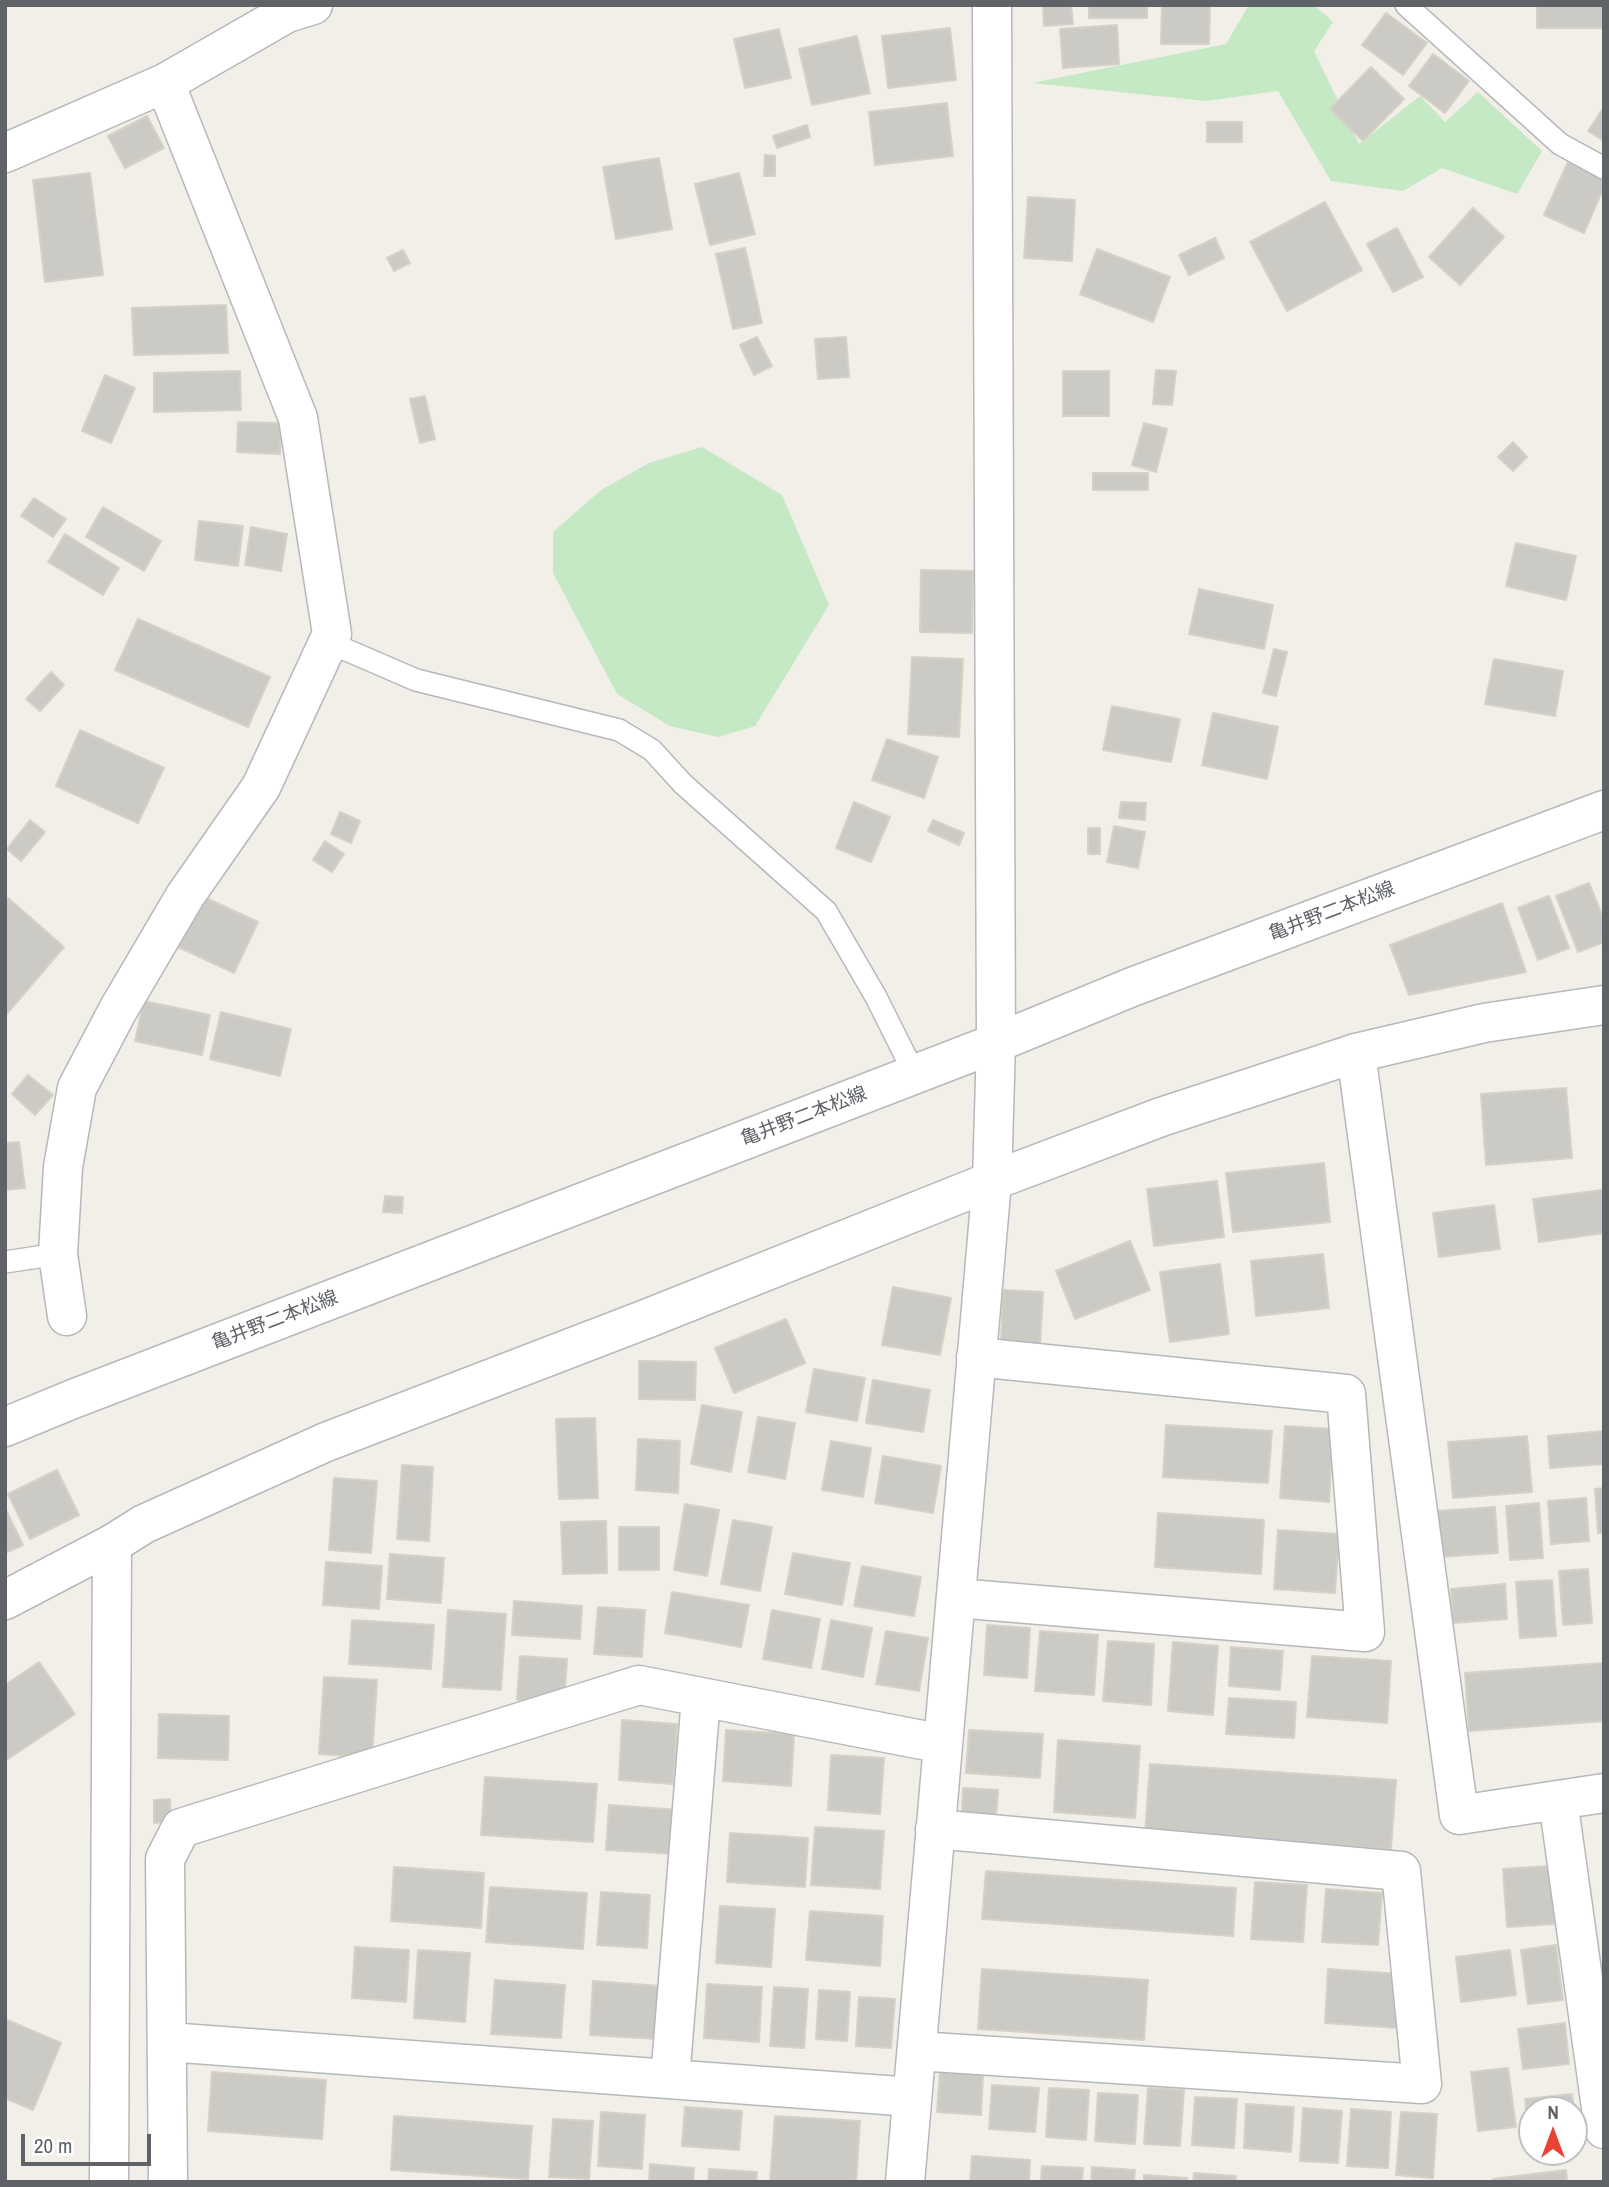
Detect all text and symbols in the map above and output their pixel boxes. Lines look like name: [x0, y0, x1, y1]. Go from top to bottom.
street label: 亀井野二本松線: [1266, 878, 1398, 946]
street label: 亀井野二本松線: [738, 1083, 870, 1151]
street label: 亀井野二本松線: [209, 1287, 341, 1355]
north arrow: [1518, 2096, 1588, 2166]
text: N: [1547, 2099, 1559, 2125]
scale bar: [24, 2120, 154, 2164]
text: 20 m: [34, 2131, 72, 2160]

